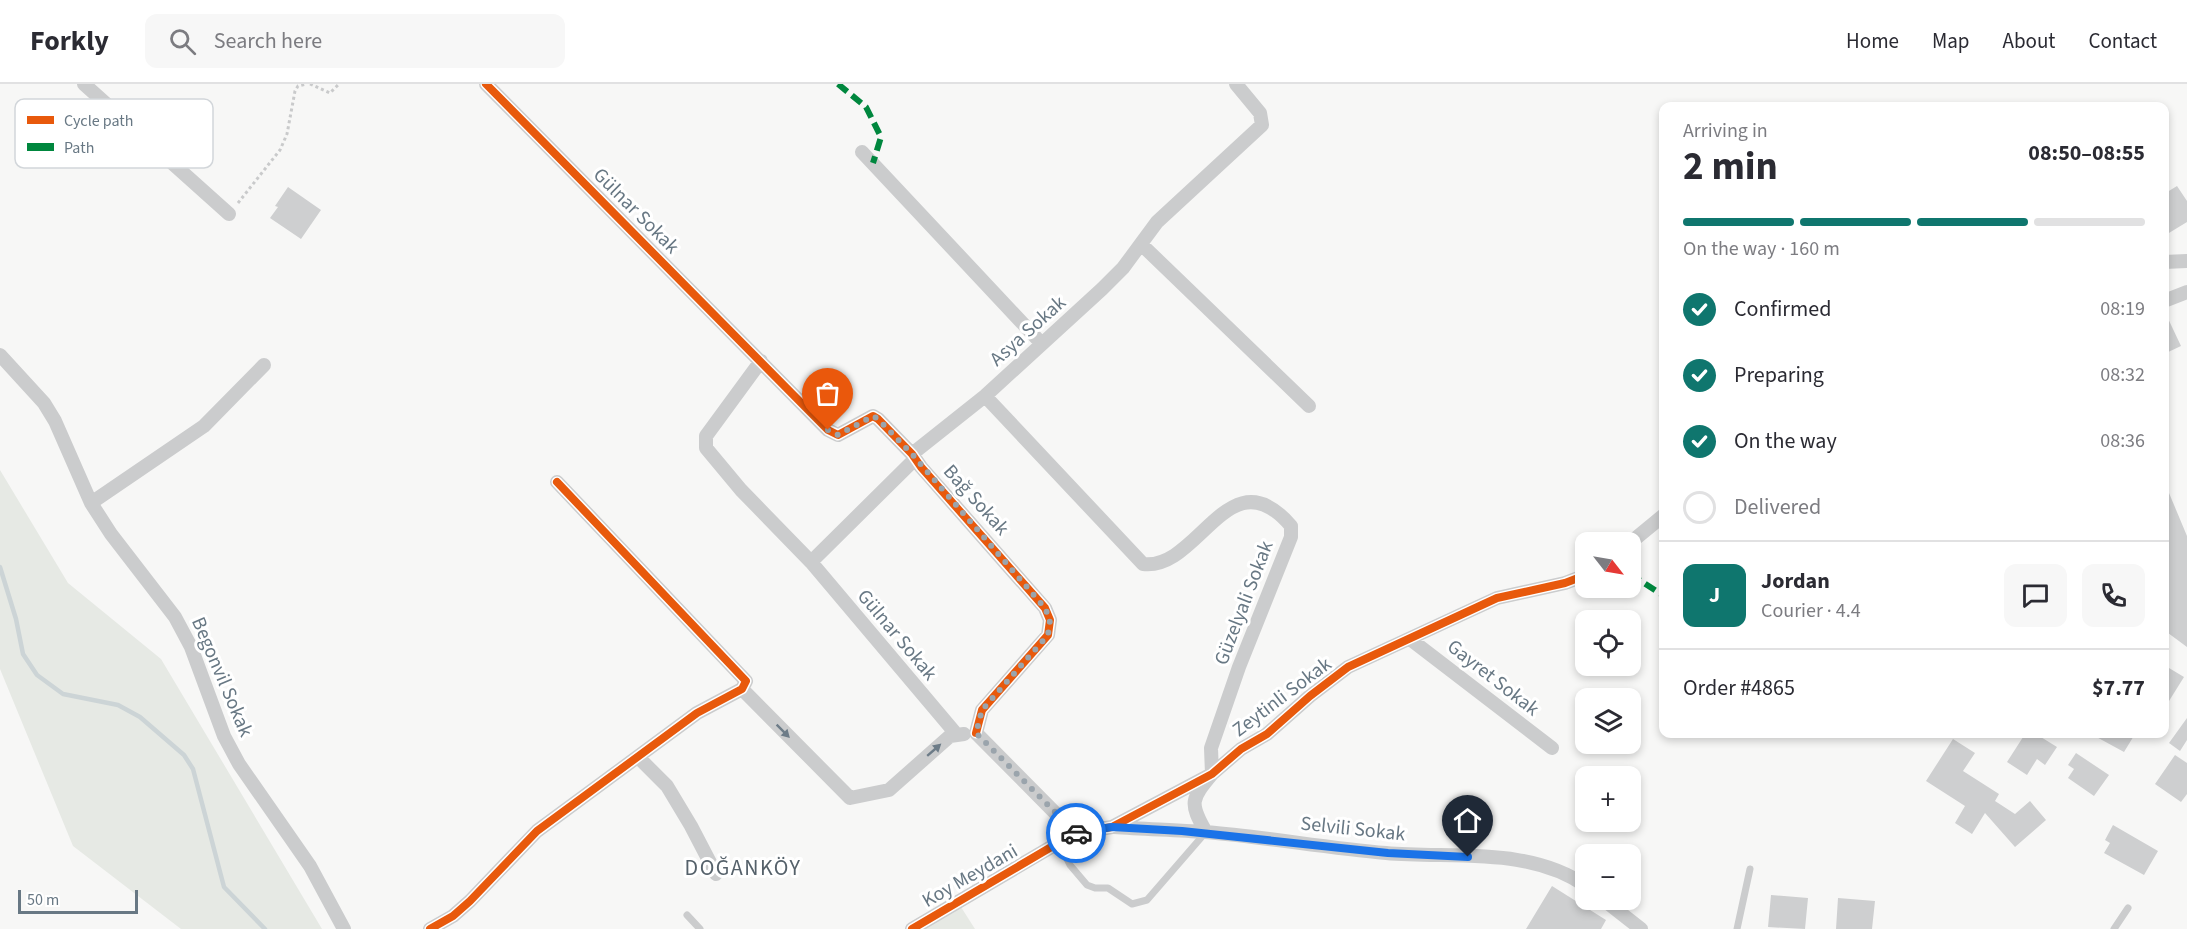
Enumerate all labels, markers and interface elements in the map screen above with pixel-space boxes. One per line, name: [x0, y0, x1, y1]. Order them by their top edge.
search box: [145, 14, 565, 68]
text: Forkly: [30, 21, 109, 61]
icon: search: [166, 25, 199, 58]
text: Search here: [214, 25, 322, 57]
text: Home: [1846, 26, 1899, 56]
text: Map: [1932, 26, 1970, 56]
text: About: [2003, 26, 2055, 56]
text: Contact: [2088, 26, 2157, 56]
legend: [15, 99, 213, 168]
text: Cycle path: [64, 110, 133, 132]
text: Arriving in: [1683, 117, 1768, 145]
text: Path: [64, 137, 94, 159]
text: 08:50–08:55: [2028, 137, 2145, 169]
text: 2 min: [1683, 139, 1778, 195]
street label: Gülnar Sokak: [587, 162, 685, 260]
text: On the way · 160 m: [1683, 235, 1840, 263]
street label: Asya Sokak: [984, 289, 1072, 373]
icon: check: [1683, 293, 1716, 326]
text: Confirmed: [1734, 293, 1831, 325]
text: 08:19: [2100, 295, 2145, 323]
icon: check: [1683, 359, 1716, 392]
text: Preparing: [1734, 359, 1824, 391]
text: 08:32: [2100, 361, 2145, 389]
pin: [802, 368, 853, 430]
icon: bag: [811, 377, 844, 410]
icon: check: [1683, 425, 1716, 458]
text: On the way: [1734, 425, 1837, 457]
text: 08:36: [2100, 427, 2145, 455]
street label: Bağ Sokak: [936, 458, 1016, 542]
text: Delivered: [1734, 491, 1821, 523]
north arrow: [1575, 532, 1641, 598]
map controls: [1575, 532, 1641, 910]
street label: Güzelyali Sokak: [1207, 537, 1281, 669]
button: chat: [2004, 564, 2067, 627]
button: phone: [2082, 564, 2145, 627]
text: Jordan: [1761, 565, 1830, 597]
text: J: [1709, 579, 1720, 611]
street label: Gülnar Sokak: [850, 583, 944, 687]
text: Courier · 4.4: [1761, 597, 1861, 625]
button: locate: [1575, 610, 1641, 676]
street label: Begonvil Sokak: [184, 613, 260, 741]
street label: Gayret Sokak: [1441, 633, 1545, 723]
street label: Zeytinli Sokak: [1227, 650, 1337, 744]
text: Order #4865: [1683, 672, 1795, 704]
text: $7.77: [2092, 672, 2145, 704]
button: layers: [1575, 688, 1641, 754]
one-way arrow: [776, 723, 790, 737]
one-way arrow: [927, 743, 942, 756]
button: +: [1575, 766, 1641, 832]
pin: [1442, 795, 1493, 857]
courier: [1046, 803, 1106, 863]
icon: home: [1451, 804, 1484, 837]
street label: Selvili Sokak: [1299, 810, 1407, 848]
icon: car: [1060, 817, 1093, 850]
street label: Koy Meydani: [917, 837, 1023, 915]
button: −: [1575, 844, 1641, 910]
district label: DOĞANKÖY: [685, 852, 801, 884]
scale bar: [18, 887, 138, 914]
text: 50 m: [27, 889, 59, 911]

